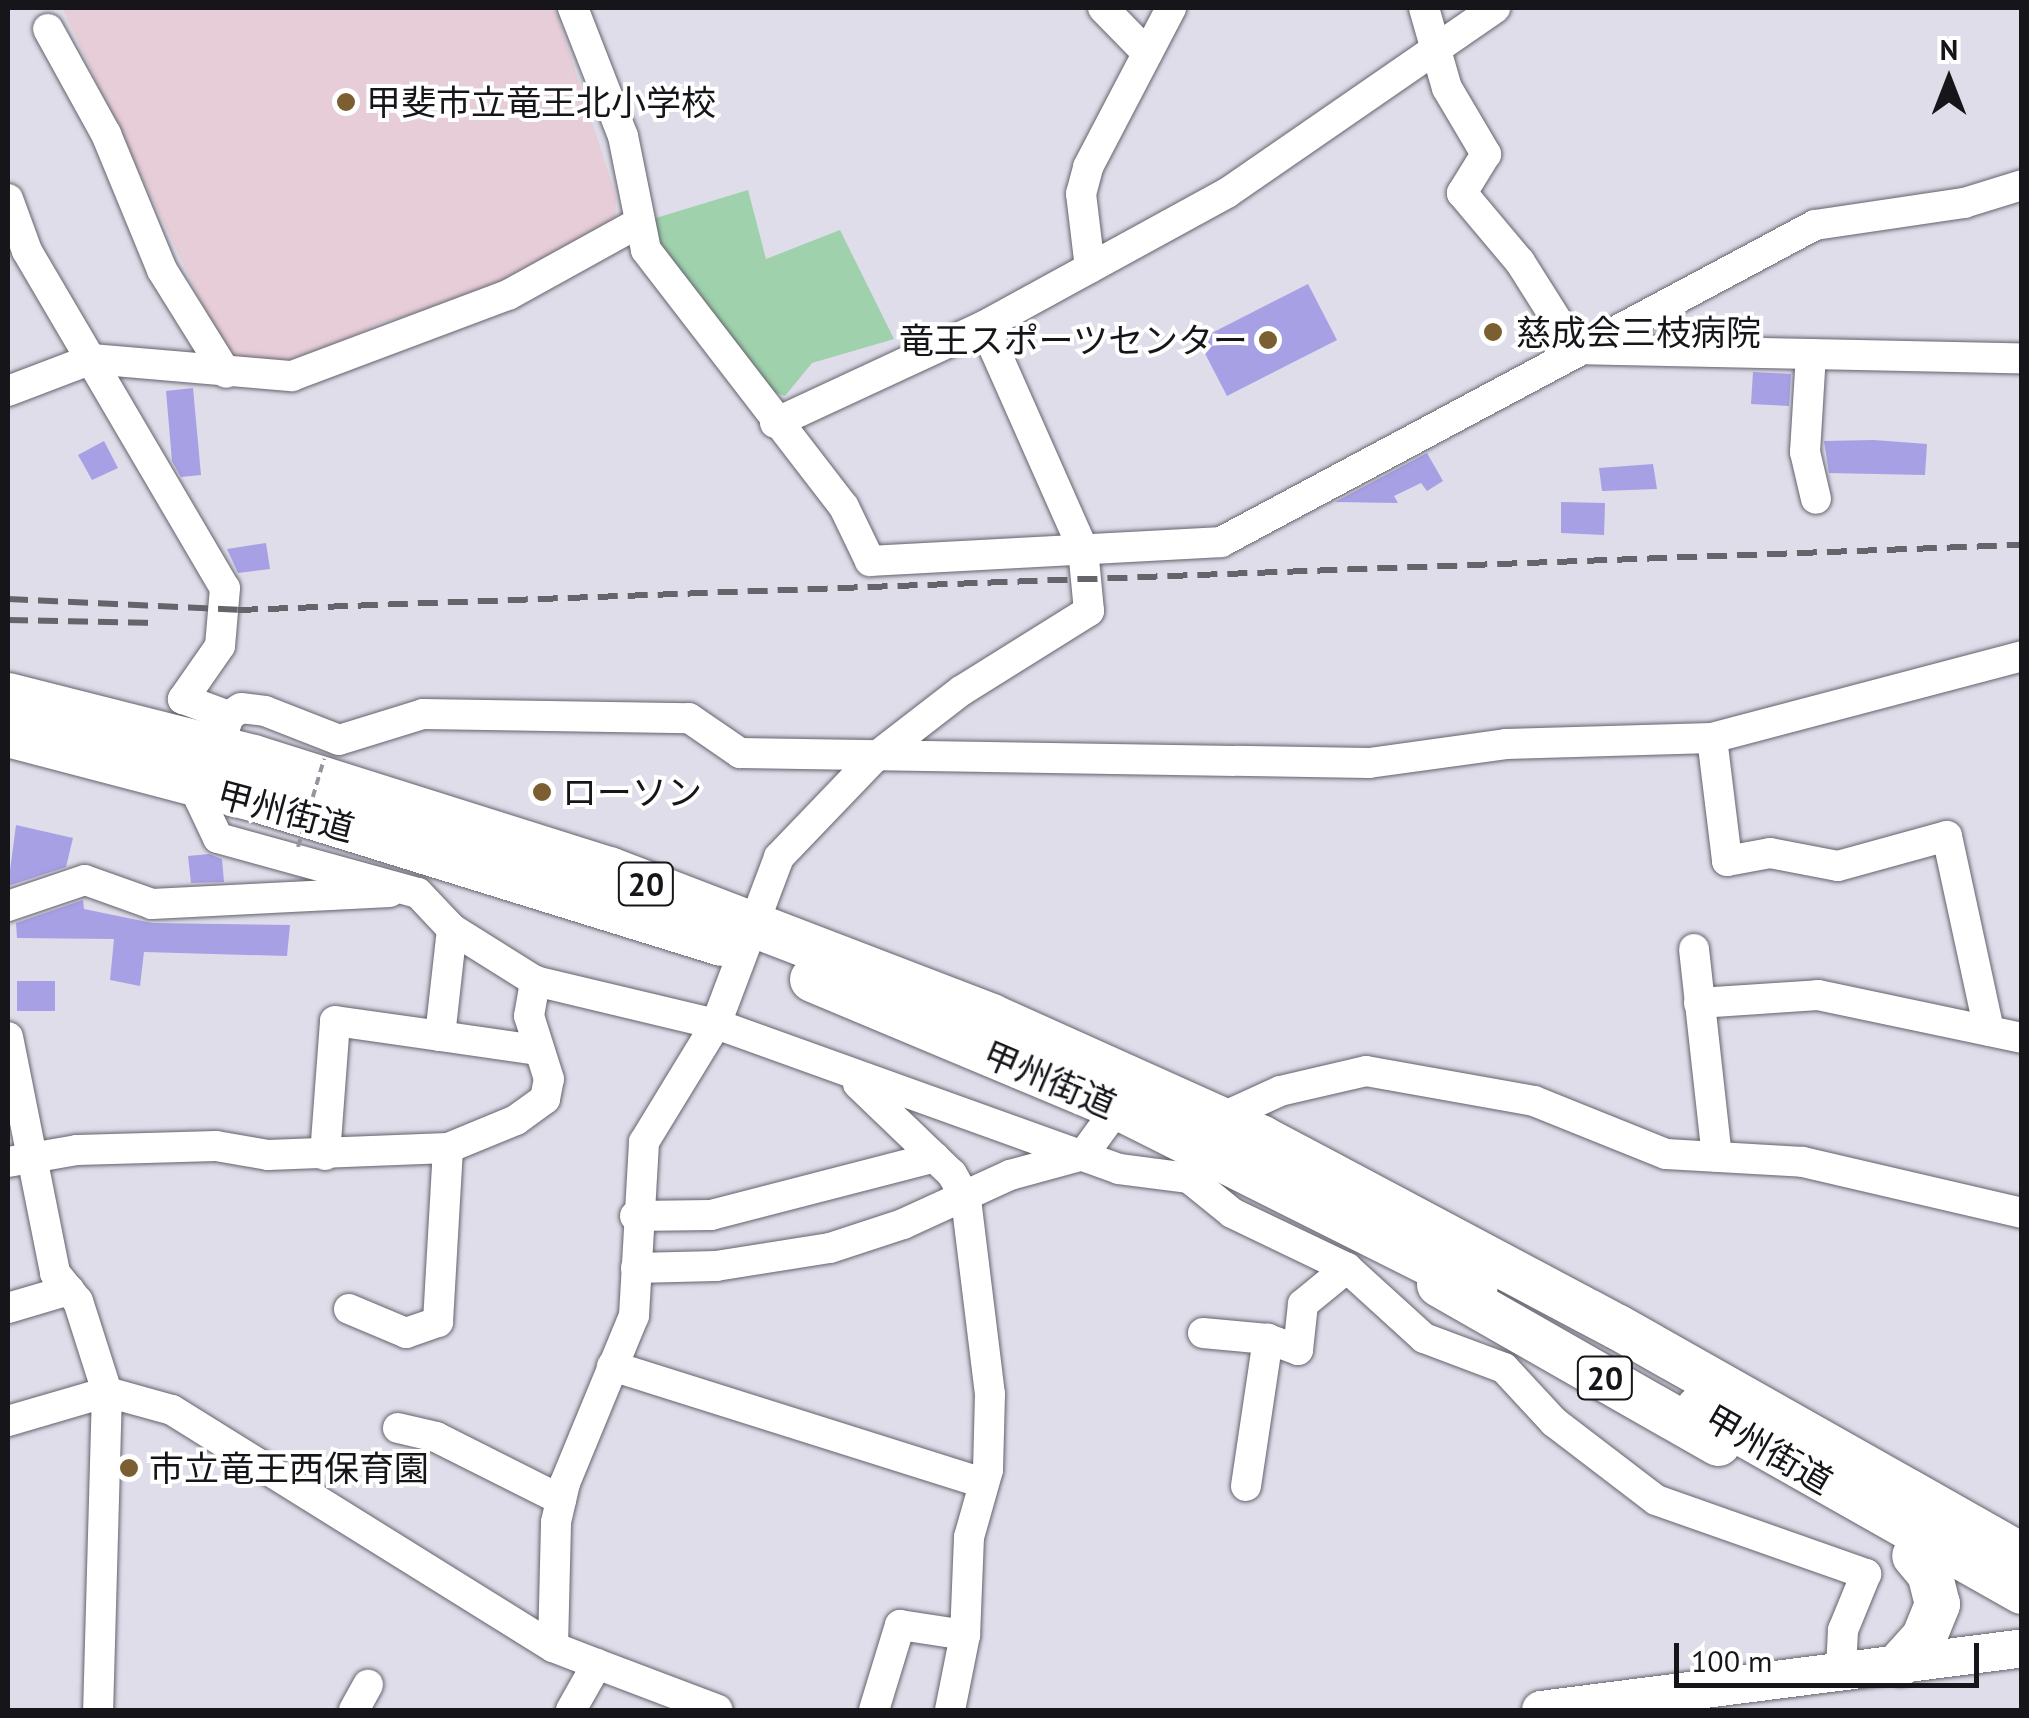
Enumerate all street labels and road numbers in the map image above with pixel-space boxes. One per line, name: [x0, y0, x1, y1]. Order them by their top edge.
street label: 甲州街道: [213, 773, 359, 849]
road number: 20: [616, 857, 676, 911]
street label: 甲州街道: [977, 1032, 1123, 1126]
road number: 20: [1575, 1351, 1635, 1405]
street label: 甲州街道: [1698, 1396, 1840, 1502]

